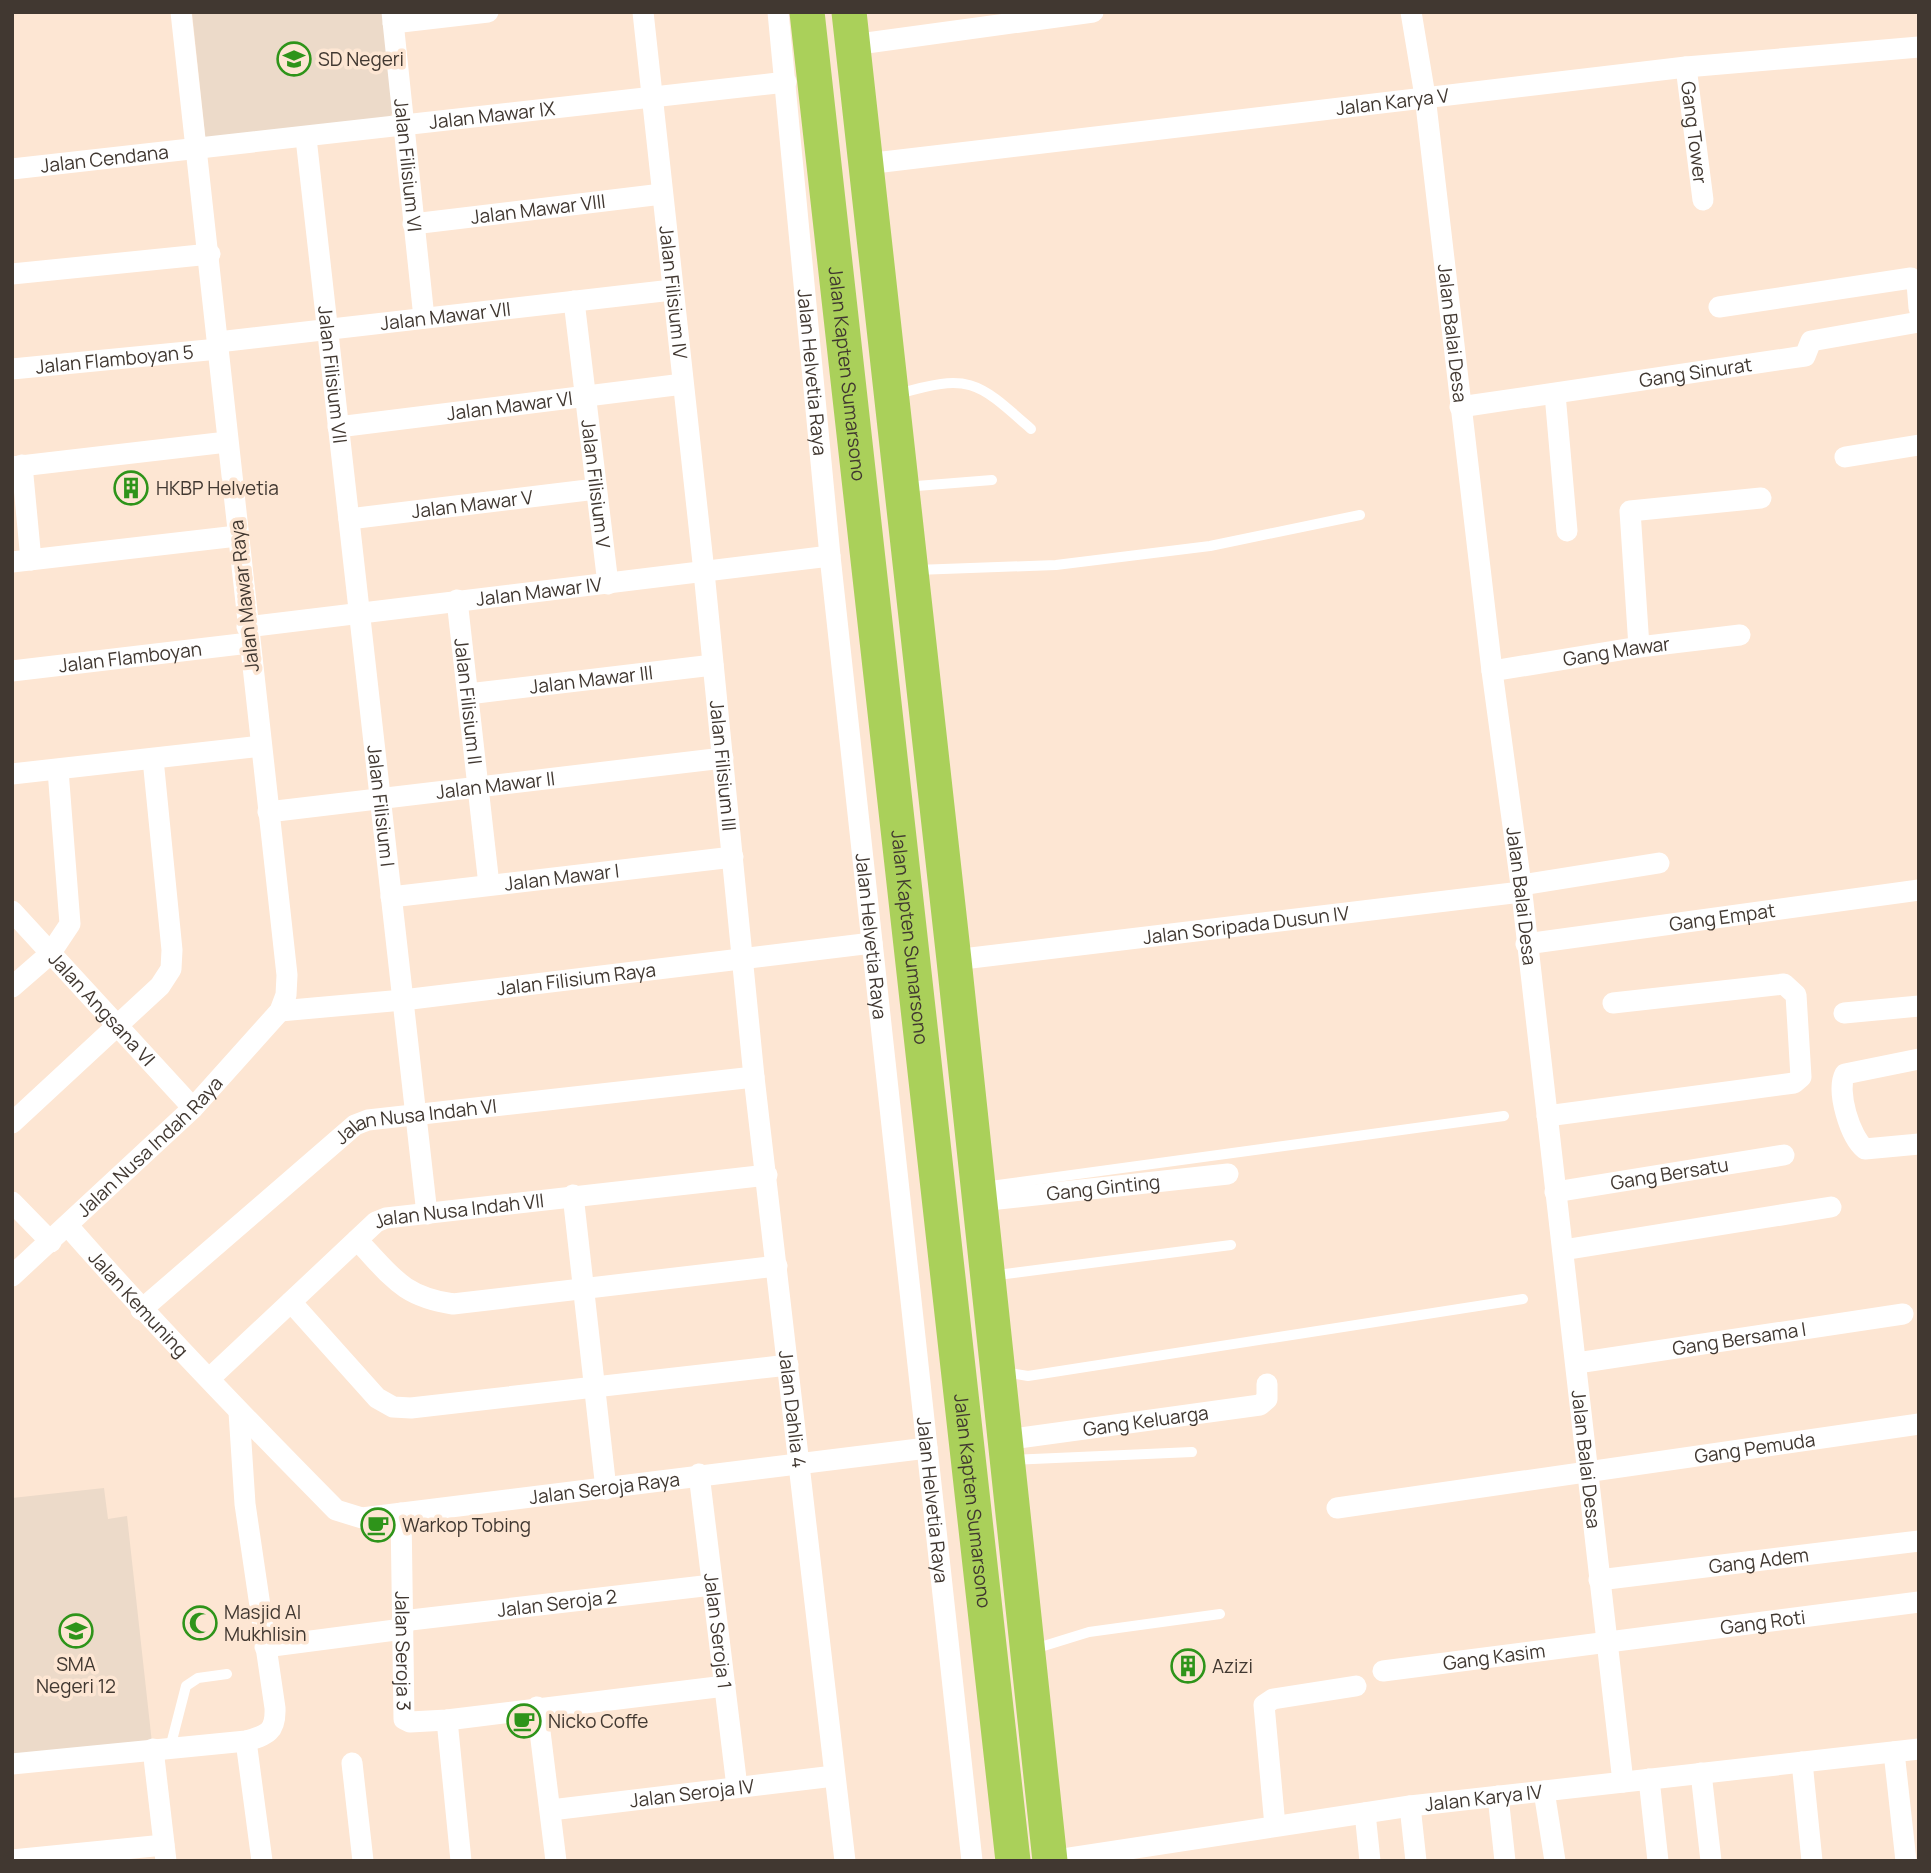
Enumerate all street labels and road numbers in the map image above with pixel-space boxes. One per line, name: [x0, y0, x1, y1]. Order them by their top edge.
street label: Gang Tower: [1675, 80, 1714, 185]
street label: Jalan Karya V: [1334, 82, 1451, 121]
street label: Jalan Mawar IX: [427, 95, 557, 135]
street label: Jalan Filisium VI: [388, 97, 428, 233]
street label: Jalan Cendana: [39, 138, 170, 179]
street label: Jalan Mawar VIII: [469, 188, 607, 230]
street label: Jalan Filisium IV: [653, 224, 694, 361]
street label: Jalan Balai Desa: [1432, 263, 1474, 404]
street label: Jalan Kapten Sumarsono: [822, 265, 872, 482]
street label: Jalan Helvetia Raya: [792, 288, 833, 457]
street label: Jalan Mawar VII: [379, 296, 512, 336]
street label: Jalan Filisium VII: [312, 304, 353, 445]
street label: Jalan Flamboyan 5: [34, 338, 195, 380]
street label: Gang Sinurat: [1637, 351, 1754, 393]
street label: Jalan Mawar VI: [445, 385, 574, 426]
street label: Jalan Filisium V: [575, 418, 617, 550]
street label: Jalan Mawar V: [410, 484, 535, 524]
street label: Jalan Mawar Raya: [223, 519, 265, 673]
street label: Jalan Mawar IV: [474, 571, 604, 612]
street label: Gang Mawar: [1561, 630, 1671, 672]
street label: Jalan Flamboyan: [57, 636, 203, 678]
street label: Jalan Filisium II: [448, 637, 488, 766]
street label: Jalan Mawar III: [528, 659, 654, 700]
street label: Jalan Filisium III: [704, 699, 743, 832]
street label: Jalan Filisium I: [361, 743, 401, 868]
street label: Jalan Mawar II: [434, 765, 556, 805]
street label: Jalan Balai Desa: [1500, 825, 1543, 967]
street label: Jalan Kapten Sumarsono: [885, 829, 935, 1046]
street label: Jalan Helvetia Raya: [849, 852, 893, 1021]
street label: Jalan Mawar I: [503, 857, 621, 897]
street label: Gang Empat: [1668, 897, 1777, 937]
street label: Jalan Soripada Dusun IV: [1141, 900, 1351, 950]
street label: Jalan Angsana VI: [43, 946, 161, 1072]
street label: Jalan Filisium Raya: [495, 956, 657, 1002]
street label: Jalan Nusa Indah Raya: [71, 1071, 228, 1223]
street label: Jalan Nusa Indah VI: [329, 1093, 498, 1150]
street label: Gang Bersatu: [1609, 1151, 1730, 1196]
street label: Gang Ginting: [1045, 1168, 1161, 1207]
street label: Jalan Nusa Indah VII: [370, 1187, 545, 1235]
street label: Jalan Kemuning: [83, 1245, 194, 1363]
street label: Gang Bersama I: [1670, 1316, 1808, 1362]
street label: Jalan Dahlia 4: [773, 1349, 812, 1469]
street label: Jalan Balai Desa: [1566, 1389, 1607, 1530]
street label: Jalan Kapten Sumarsono: [948, 1392, 998, 1609]
street label: Gang Keluarga: [1081, 1399, 1210, 1442]
street label: Jalan Helvetia Raya: [911, 1415, 955, 1584]
street label: Gang Pemuda: [1693, 1426, 1817, 1469]
street label: Jalan Seroja Raya: [528, 1466, 681, 1510]
street label: Gang Adem: [1707, 1542, 1810, 1580]
street label: Jalan Seroja 1: [698, 1571, 738, 1690]
street label: Jalan Seroja 2: [496, 1583, 618, 1623]
street label: Jalan Seroja 3: [389, 1591, 417, 1711]
street label: Gang Roti: [1719, 1604, 1807, 1640]
street label: Gang Kasim: [1441, 1637, 1547, 1676]
street label: Jalan Seroja IV: [628, 1773, 756, 1813]
street label: Jalan Karya IV: [1423, 1778, 1544, 1817]

